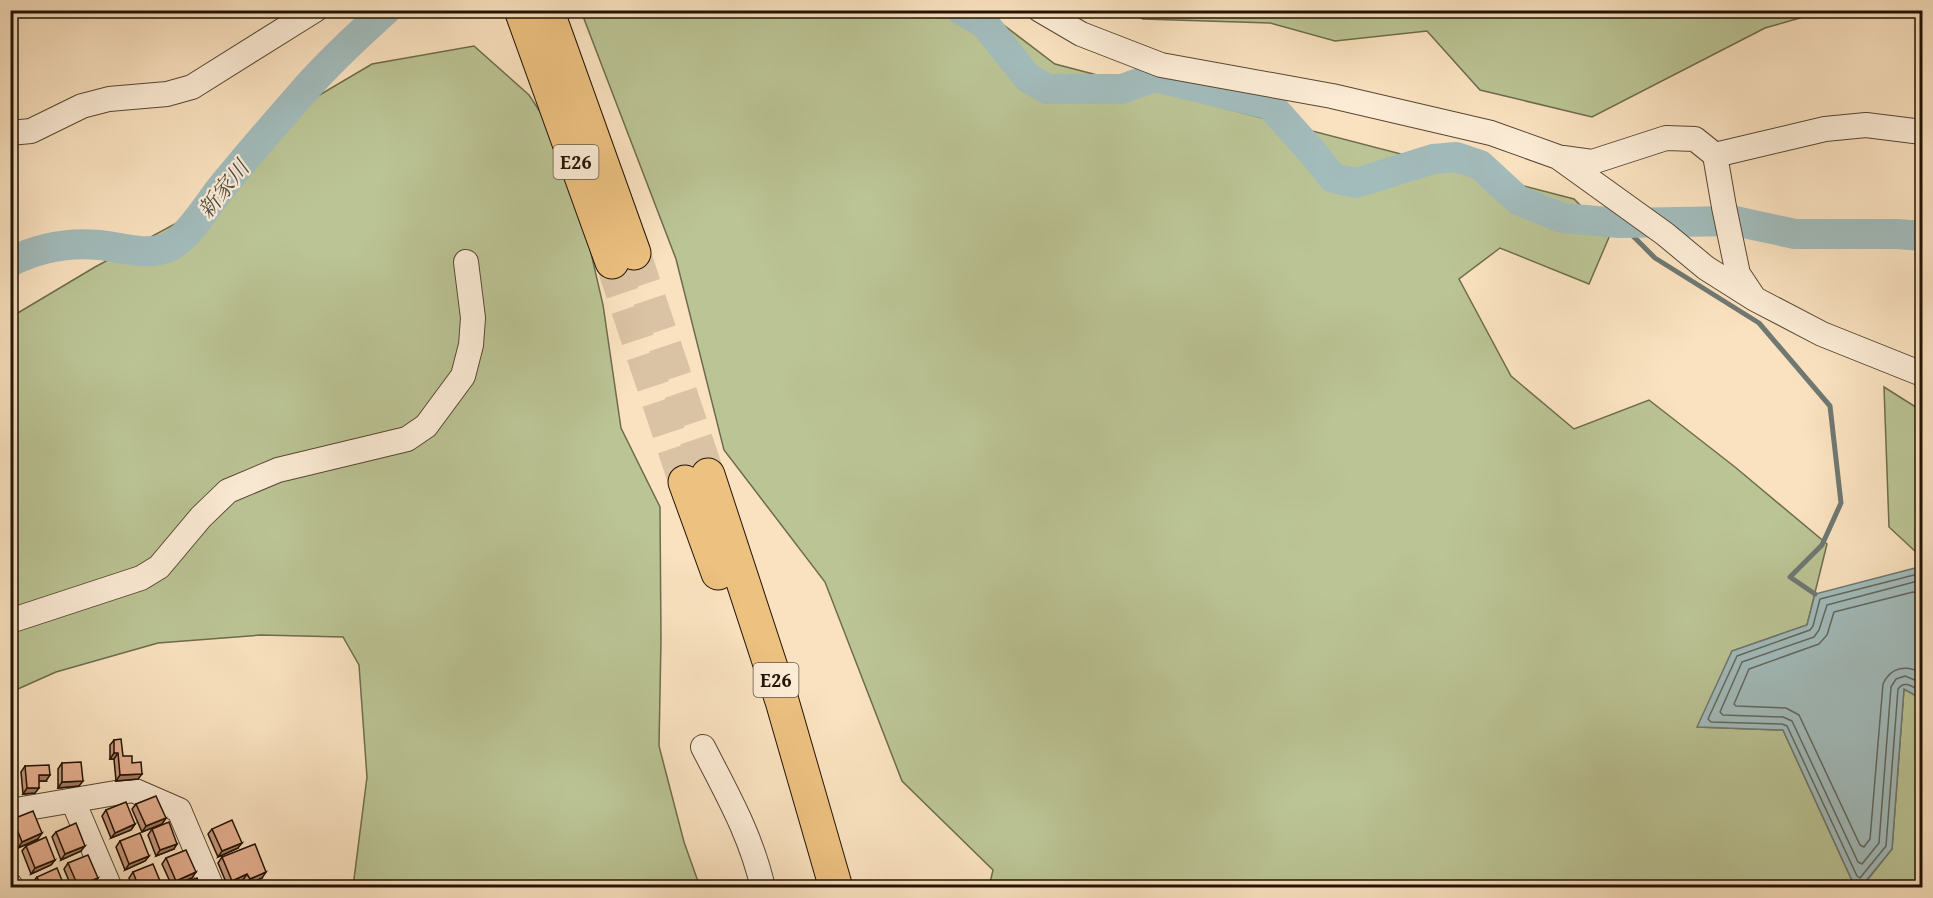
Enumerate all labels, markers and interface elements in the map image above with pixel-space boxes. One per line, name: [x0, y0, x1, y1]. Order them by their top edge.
road number: E26: [554, 145, 598, 179]
water label: 新家川: [190, 152, 257, 225]
road number: E26: [754, 663, 798, 697]

